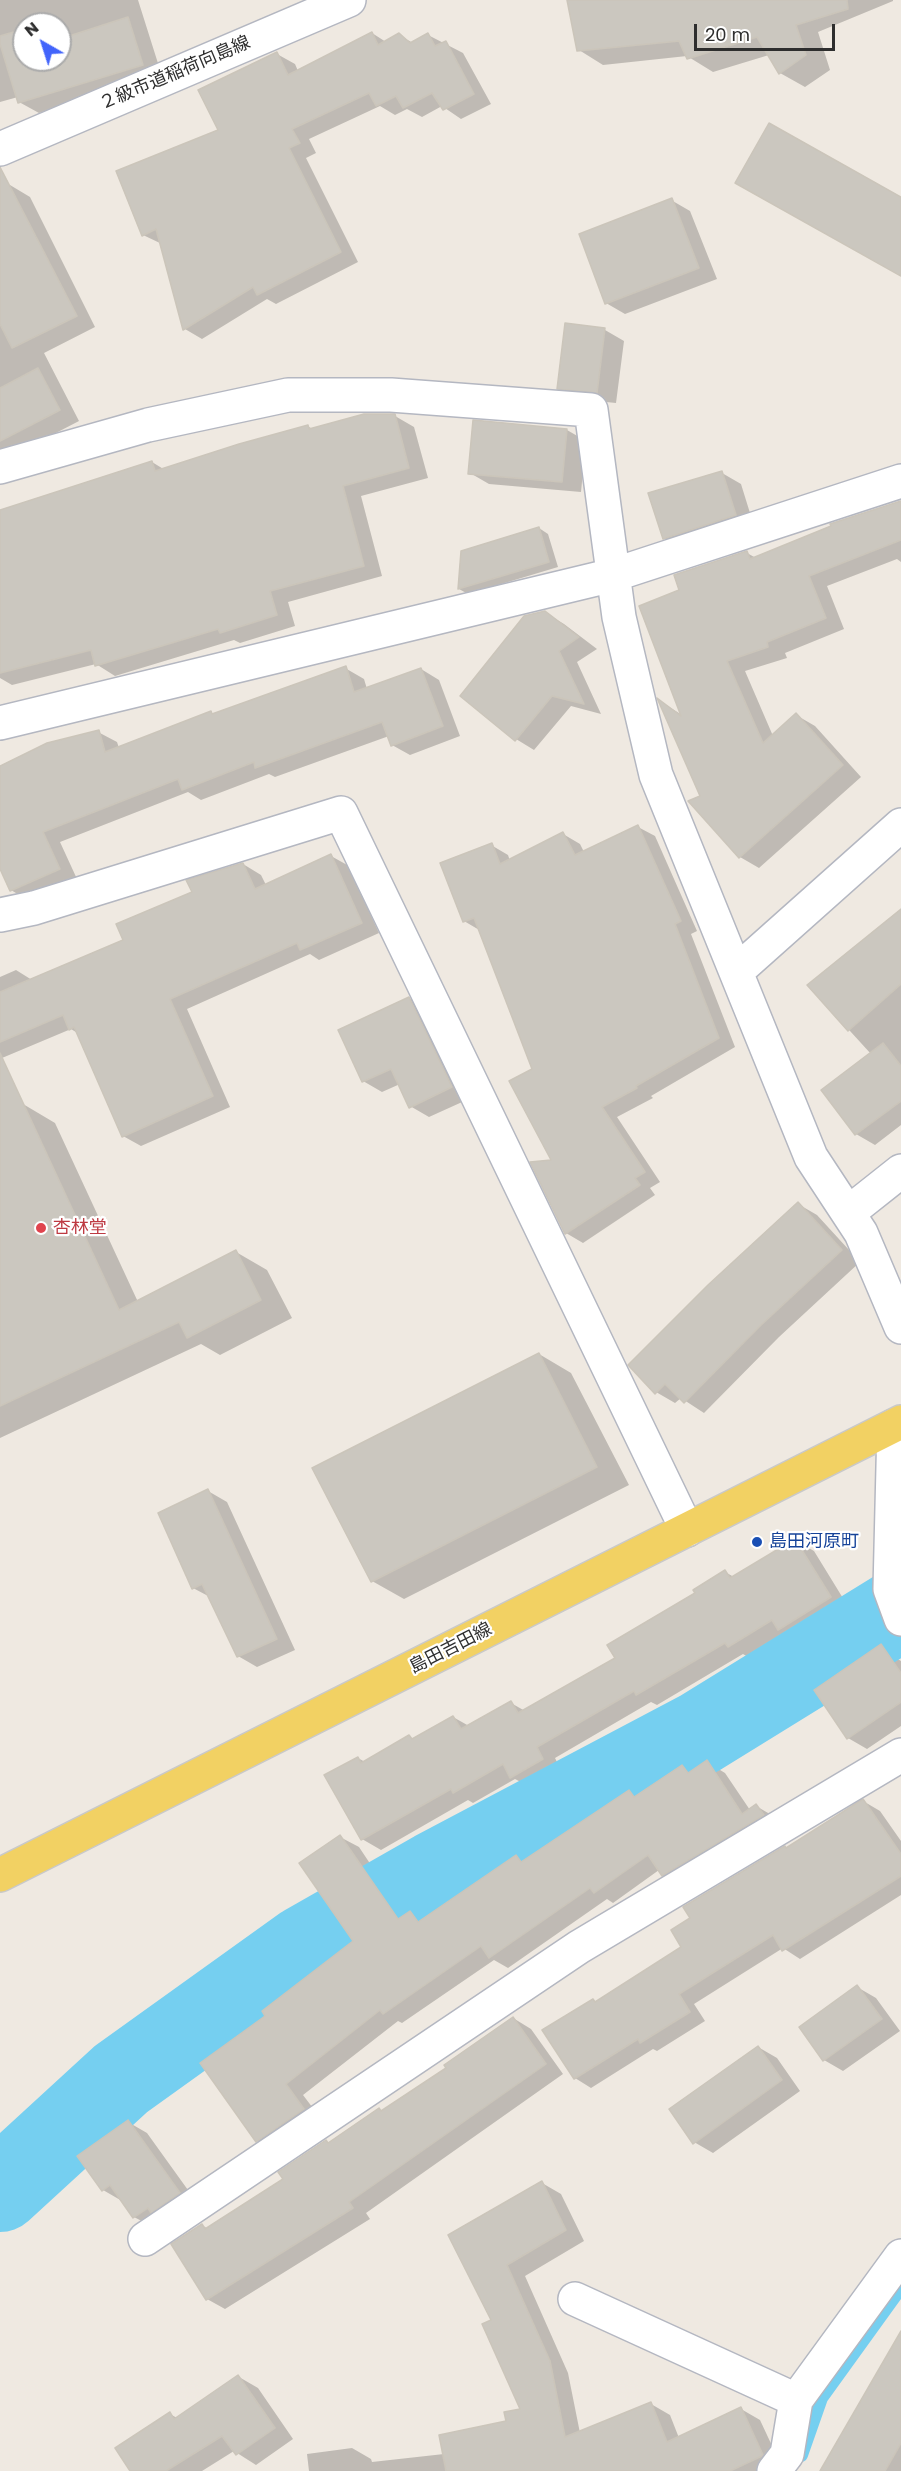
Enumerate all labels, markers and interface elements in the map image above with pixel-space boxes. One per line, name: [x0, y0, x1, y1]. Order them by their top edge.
north arrow: [12, 12, 72, 72]
scale bar: [697, 12, 838, 50]
text: N: [20, 16, 44, 42]
text: 20 m: [705, 22, 750, 47]
street label: ２級市道稲荷向島線: [96, 32, 254, 116]
place label: 杏林堂: [53, 1217, 107, 1239]
marker: 杏林堂: [34, 1221, 48, 1235]
place label: 島田河原町: [769, 1531, 859, 1553]
marker: 島田河原町: [750, 1535, 764, 1549]
street label: 島田吉田線: [406, 1619, 496, 1679]

